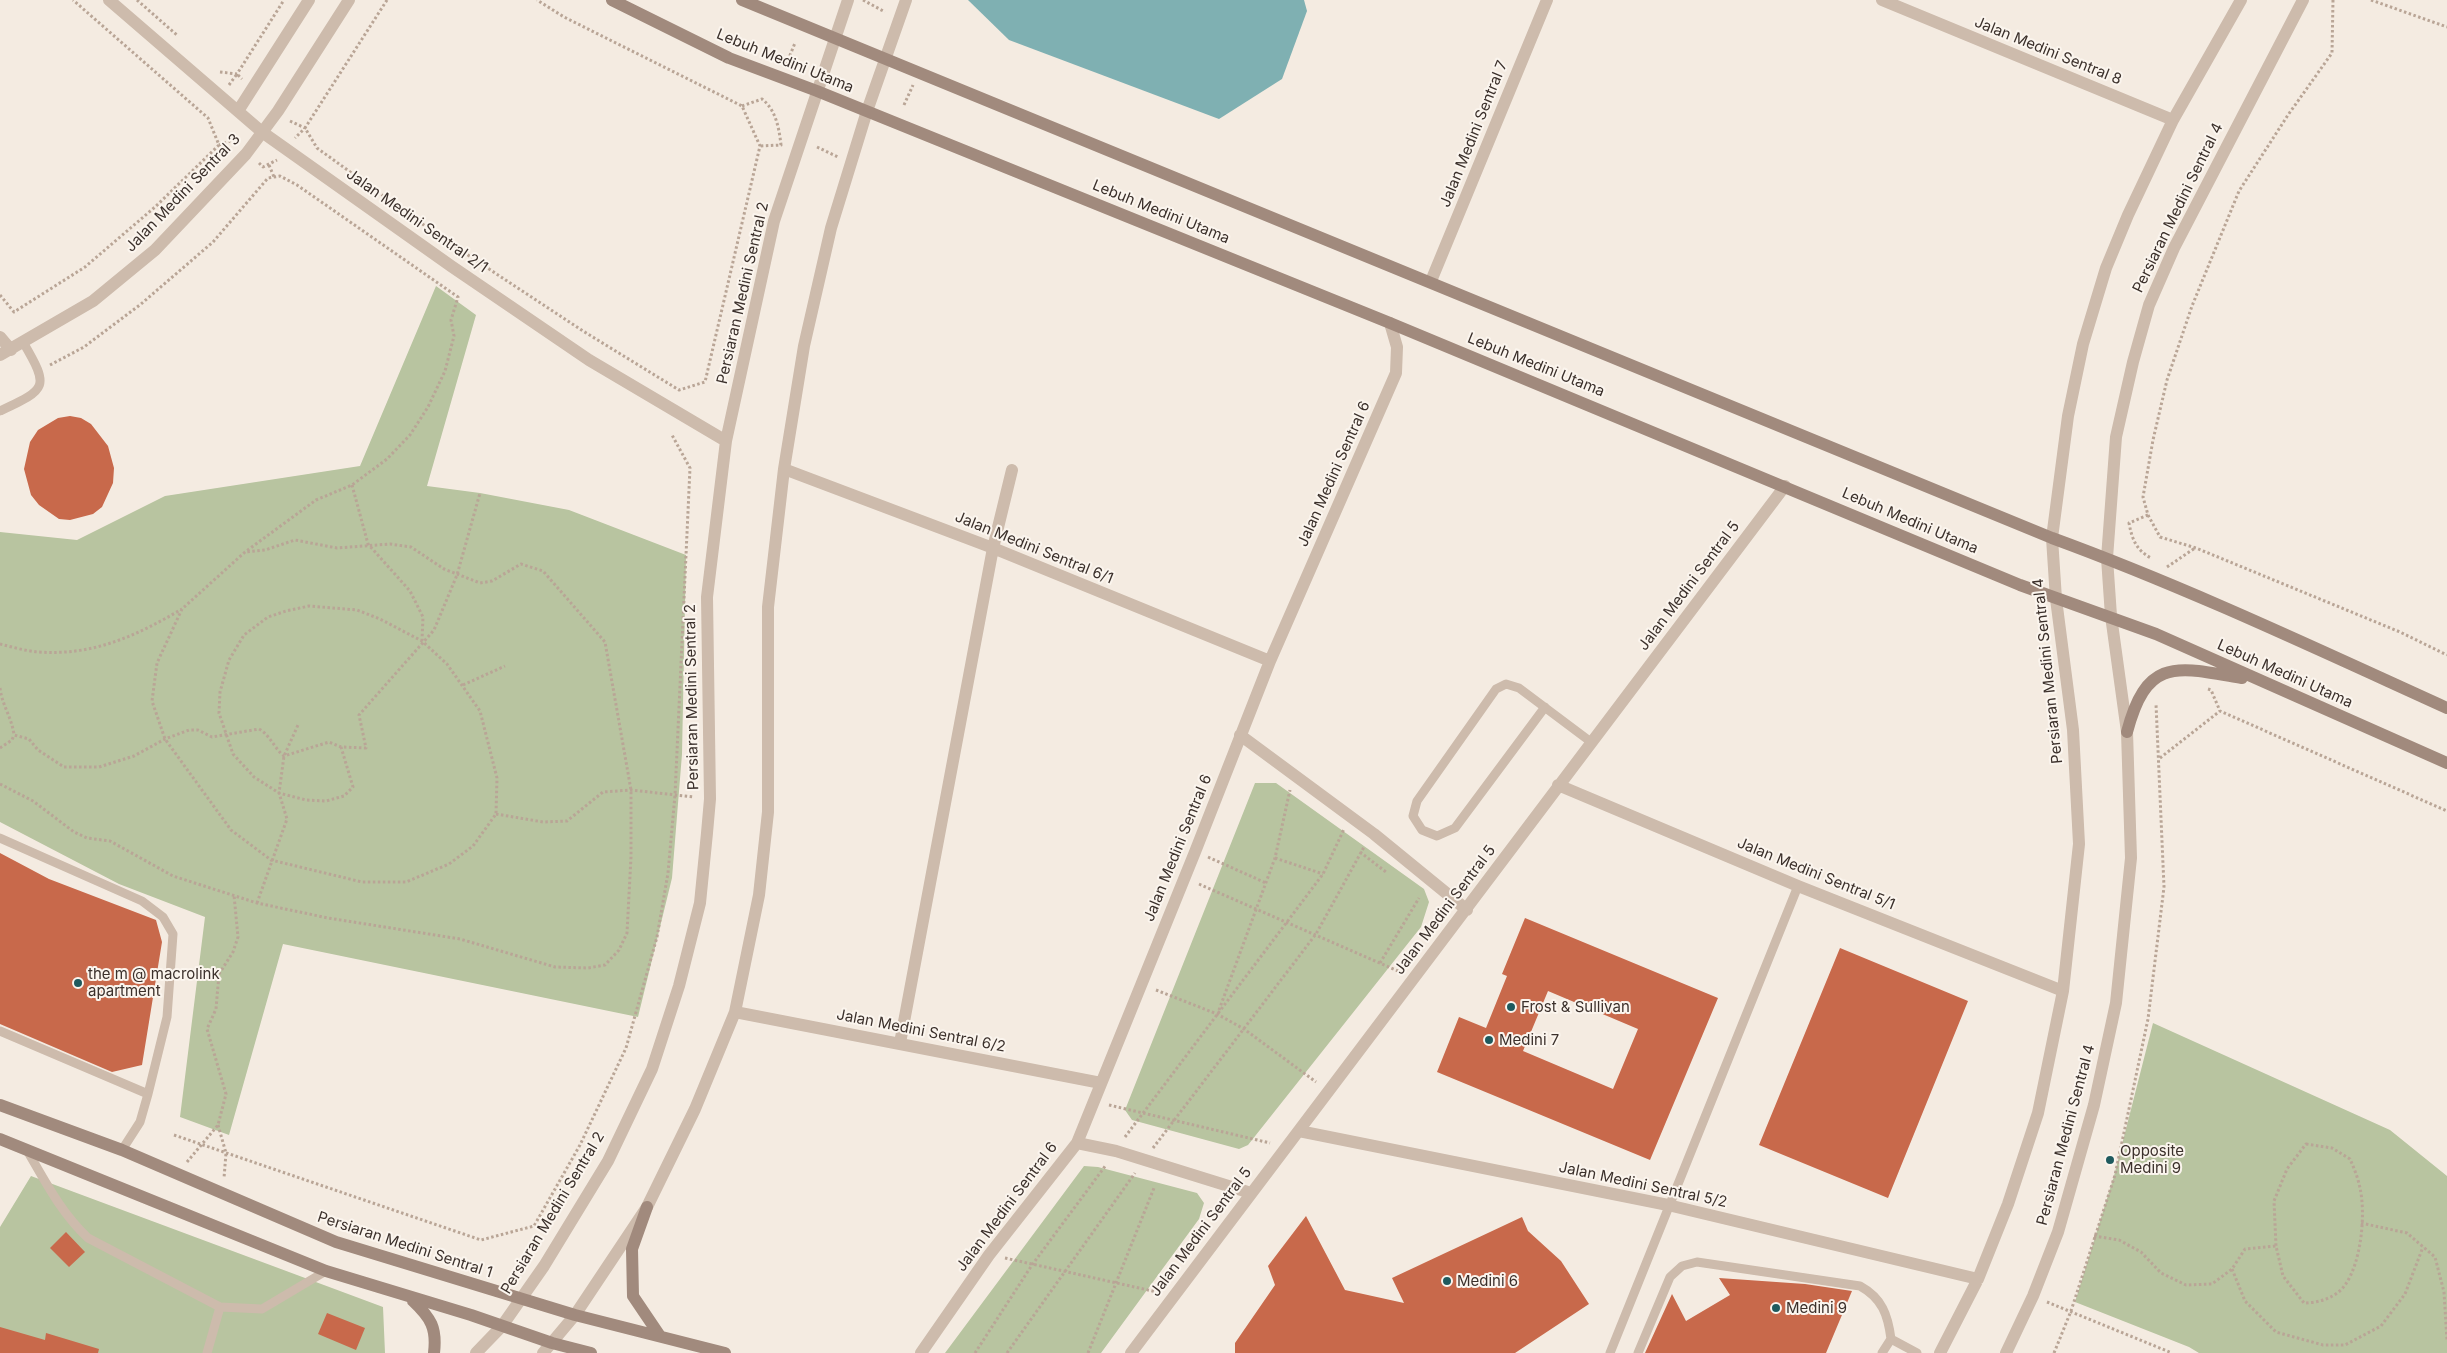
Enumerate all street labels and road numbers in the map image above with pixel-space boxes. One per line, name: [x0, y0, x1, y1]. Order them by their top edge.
street label: Jalan Medini Sentral 8: [1972, 13, 2124, 89]
street label: Lebuh Medini Utama: [714, 25, 856, 97]
street label: Jalan Medini Sentral 7: [1436, 58, 1512, 210]
street label: Persiaran Medini Sentral 4: [2129, 120, 2227, 296]
street label: Jalan Medini Sentral 3: [122, 130, 244, 256]
street label: Jalan Medini Sentral 2/1: [343, 165, 491, 277]
street label: Lebuh Medini Utama: [1090, 176, 1232, 248]
street label: Persiaran Medini Sentral 2: [713, 200, 773, 386]
street label: Lebuh Medini Utama: [1465, 329, 1607, 401]
street label: Jalan Medini Sentral 6: [1294, 398, 1374, 550]
street label: Lebuh Medini Utama: [1839, 484, 1981, 558]
street label: Jalan Medini Sentral 6/1: [952, 508, 1116, 588]
street label: Jalan Medini Sentral 5: [1635, 518, 1743, 654]
street label: Persiaran Medini Sentral 4: [2029, 577, 2067, 765]
street label: Persiaran Medini Sentral 2: [681, 604, 703, 790]
street label: Lebuh Medini Utama: [2215, 636, 2355, 712]
street label: Jalan Medini Sentral 6: [1140, 772, 1216, 924]
street label: Jalan Medini Sentral 5/1: [1734, 834, 1898, 914]
street label: Jalan Medini Sentral 5: [1391, 842, 1499, 978]
street label: Jalan Medini Sentral 6/2: [835, 1006, 1007, 1056]
street label: Persiaran Medini Sentral 4: [2033, 1043, 2099, 1227]
street label: Persiaran Medini Sentral 2: [497, 1129, 609, 1297]
street label: Jalan Medini Sentral 6: [952, 1139, 1062, 1275]
street label: Jalan Medini Sentral 5/2: [1557, 1158, 1729, 1212]
street label: Jalan Medini Sentral 5: [1147, 1164, 1255, 1300]
street label: Persiaran Medini Sentral 1: [315, 1208, 495, 1282]

